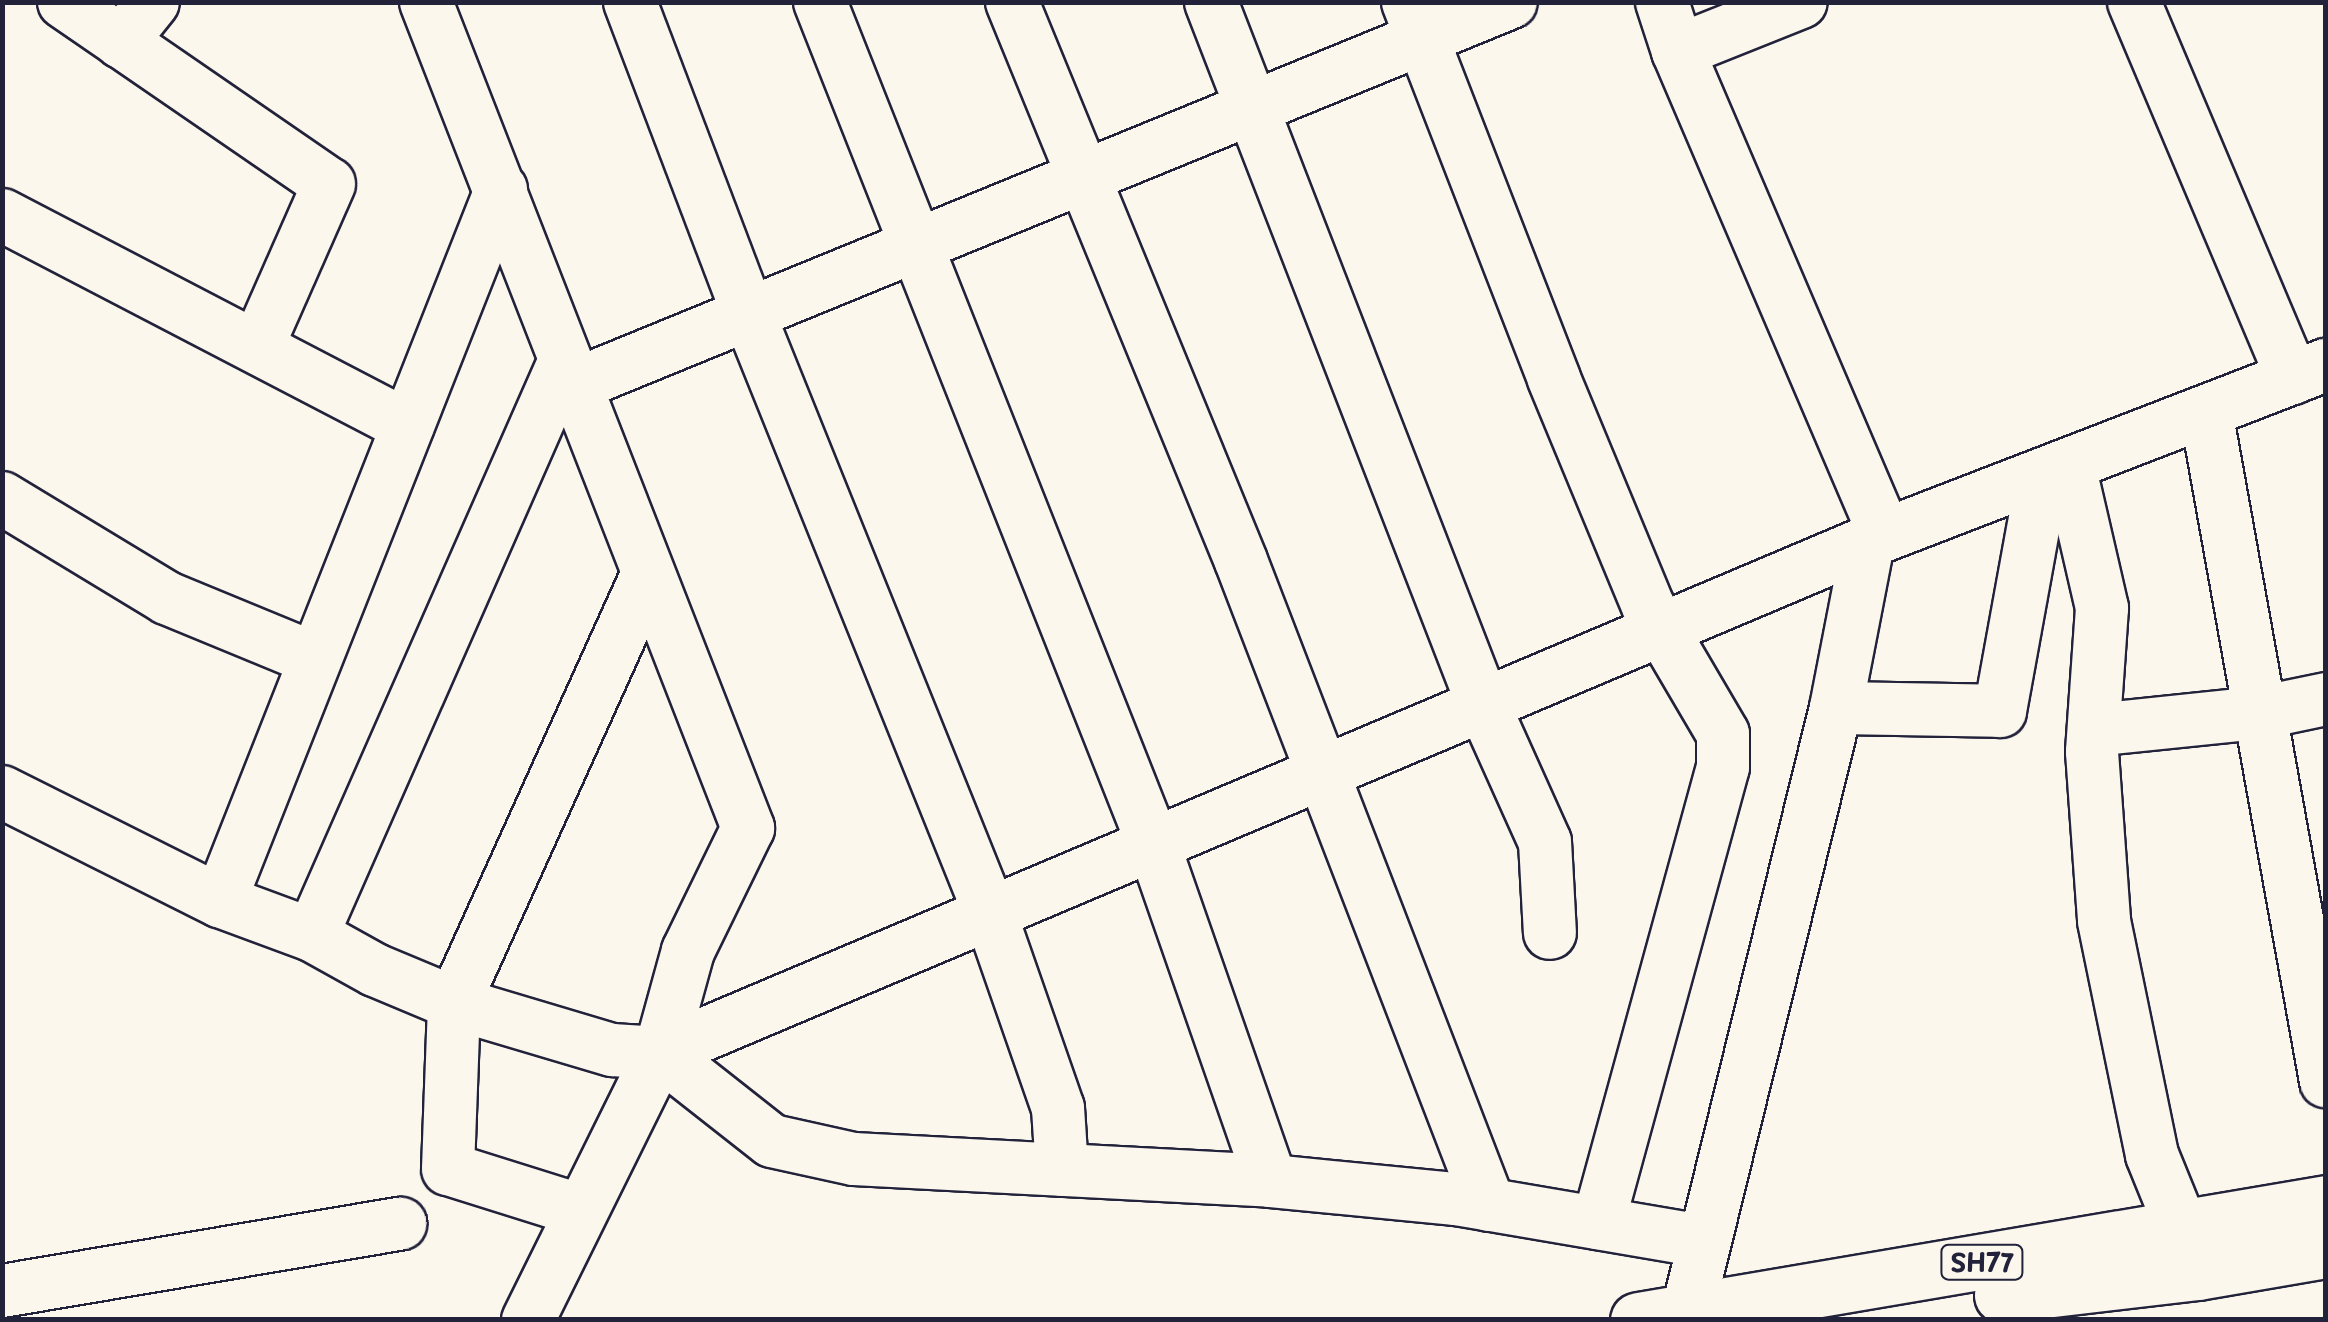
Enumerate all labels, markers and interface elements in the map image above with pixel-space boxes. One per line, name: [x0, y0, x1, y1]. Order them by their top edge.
road number: SH77: [1940, 1242, 2024, 1282]

